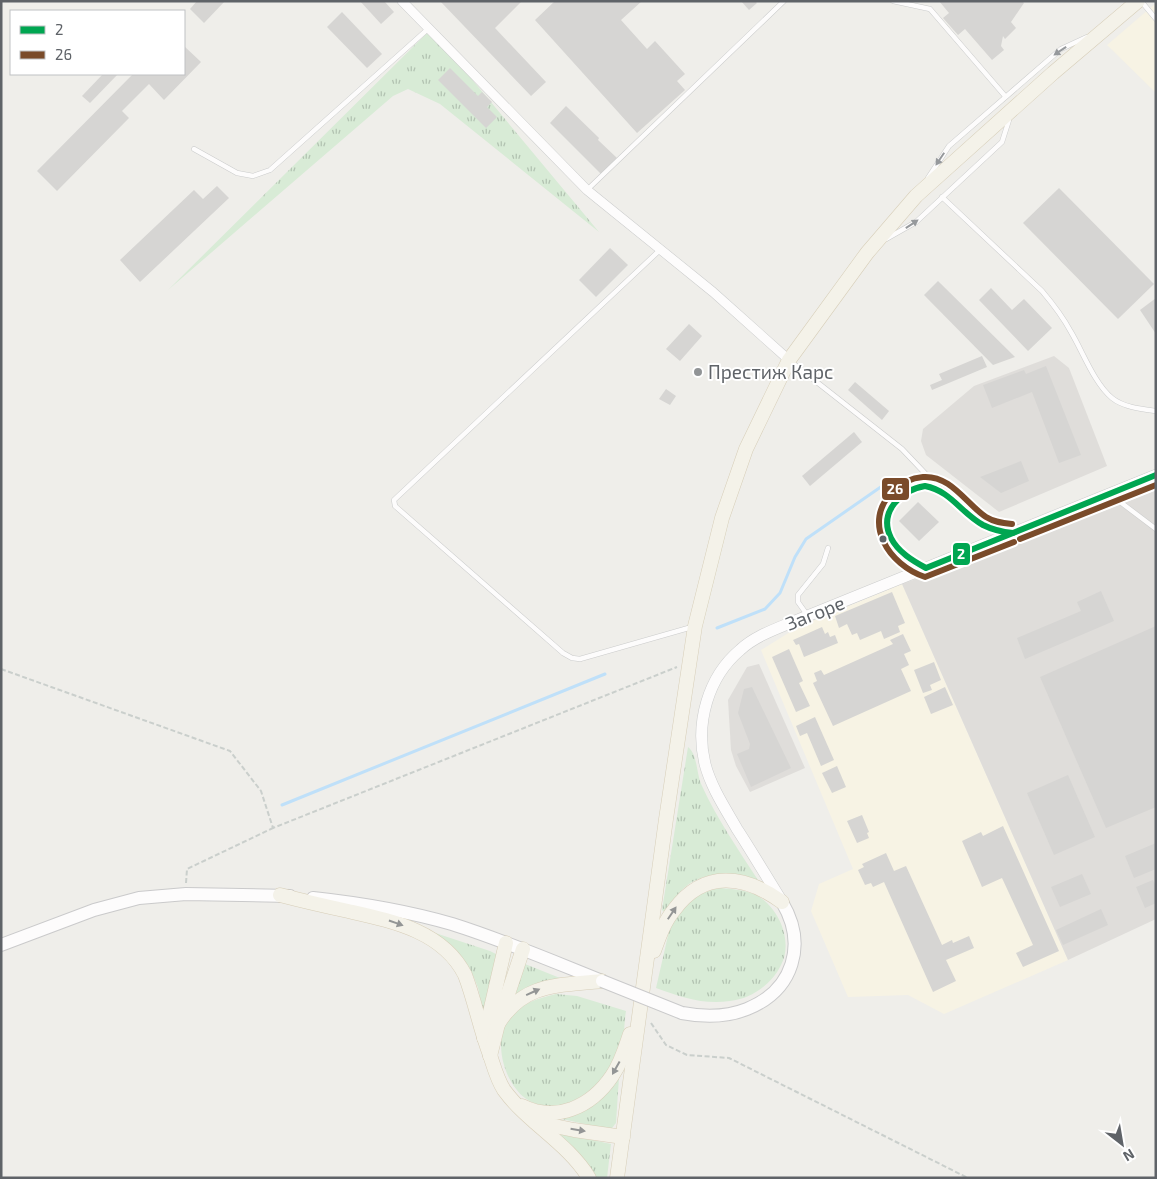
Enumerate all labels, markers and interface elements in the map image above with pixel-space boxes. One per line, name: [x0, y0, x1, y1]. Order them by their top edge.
legend: [10, 10, 185, 75]
text: 2: [55, 20, 63, 38]
text: 26: [55, 45, 72, 63]
one-way arrow: [1054, 46, 1067, 56]
one-way arrow: [936, 153, 945, 166]
one-way arrow: [905, 219, 919, 228]
place label: Престиж Карс: [708, 360, 833, 383]
marker: Престиж Карс: [692, 366, 704, 378]
line badge: 26: [881, 477, 910, 501]
text: 26: [887, 480, 903, 497]
unlabelled marker: [878, 534, 888, 544]
line badge: 2: [952, 542, 971, 566]
text: 2: [957, 545, 965, 562]
street label: Загоре: [782, 590, 848, 635]
one-way arrow: [667, 906, 677, 919]
one-way arrow: [389, 920, 404, 928]
one-way arrow: [526, 988, 540, 996]
one-way arrow: [612, 1061, 620, 1076]
north arrow: [1097, 1119, 1147, 1169]
one-way arrow: [571, 1127, 587, 1135]
text: N: [1120, 1146, 1138, 1165]

